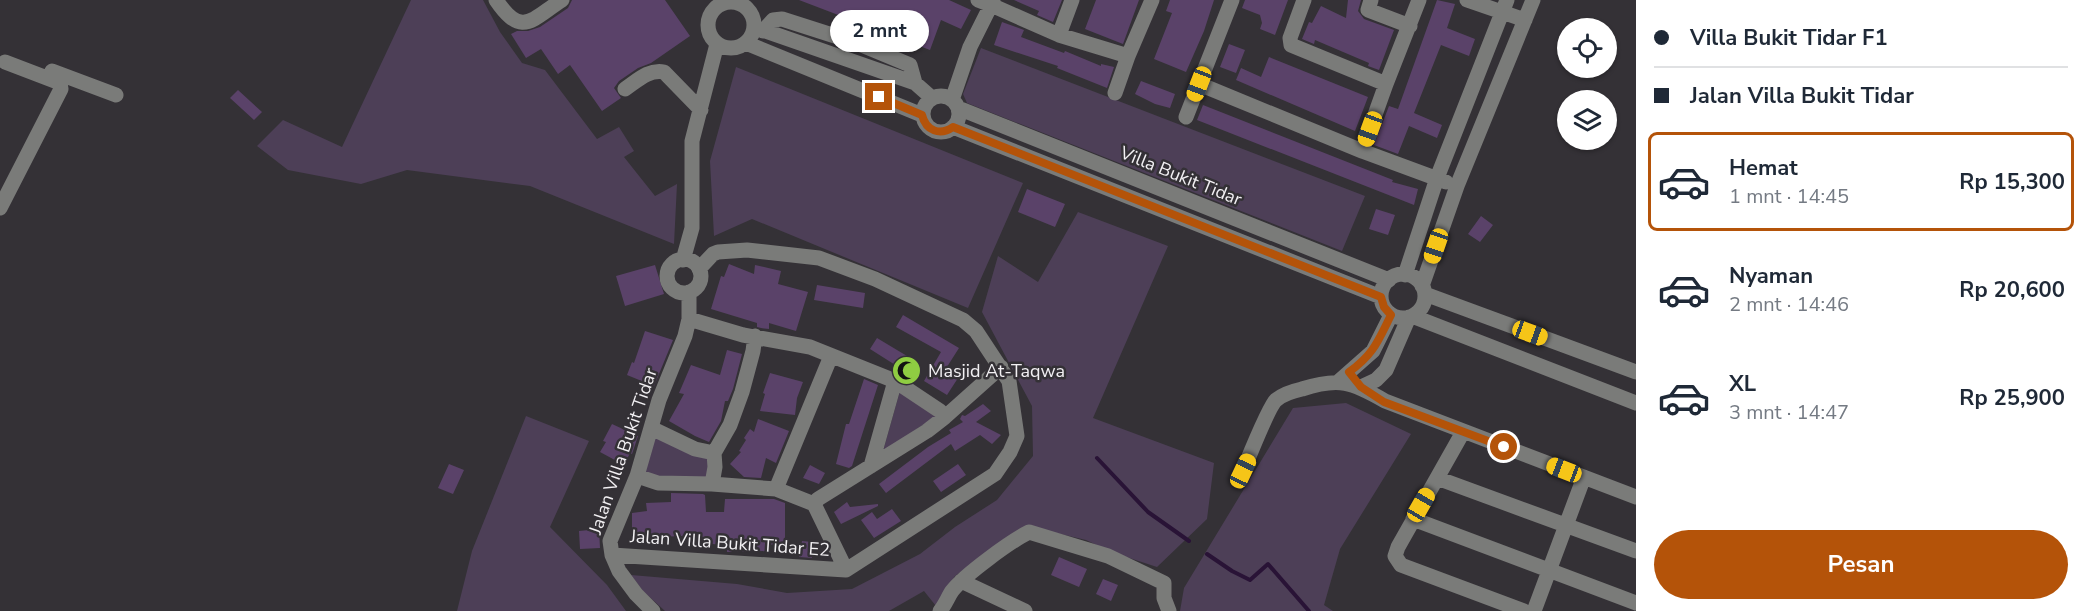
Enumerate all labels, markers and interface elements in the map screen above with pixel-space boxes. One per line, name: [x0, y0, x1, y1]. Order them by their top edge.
callout: 2 mnt: [830, 10, 928, 52]
text: 2 mnt: [852, 17, 907, 44]
map controls: [1557, 18, 1617, 150]
button: locate: [1557, 18, 1617, 78]
text: Villa Bukit Tidar F1: [1690, 23, 1888, 53]
car: [1184, 64, 1214, 104]
text: Jalan Villa Bukit Tidar: [1690, 81, 1914, 111]
route end: [865, 83, 892, 110]
button: layers: [1557, 90, 1617, 150]
car: [1355, 109, 1385, 149]
street label: Villa Bukit Tidar: [1116, 140, 1246, 212]
text: Hemat: [1729, 153, 1798, 183]
icon: car: [1657, 155, 1711, 209]
text: Rp 15,300: [1959, 167, 2065, 197]
text: 1 mnt · 14:45: [1729, 183, 1849, 210]
car: [1422, 226, 1450, 266]
text: Nyaman: [1729, 261, 1813, 291]
icon: car: [1657, 263, 1711, 317]
text: Rp 20,600: [1959, 275, 2065, 305]
text: 2 mnt · 14:46: [1729, 291, 1849, 318]
car: [1510, 318, 1550, 348]
mosque icon: Masjid At-Taqwa: [891, 355, 923, 387]
place label: Masjid At-Taqwa: [928, 359, 1065, 383]
street label: Jalan Villa Bukit Tidar: [583, 364, 663, 538]
text: XL: [1729, 369, 1756, 399]
icon: car: [1657, 371, 1711, 425]
text: Rp 25,900: [1959, 383, 2065, 413]
text: 3 mnt · 14:47: [1729, 399, 1849, 426]
route start: [1490, 433, 1517, 460]
car: [1227, 451, 1259, 491]
car: [1544, 455, 1584, 485]
car: [1404, 485, 1438, 525]
street label: Jalan Villa Bukit Tidar E2: [628, 524, 831, 562]
button: Pesan: [1654, 530, 2068, 599]

